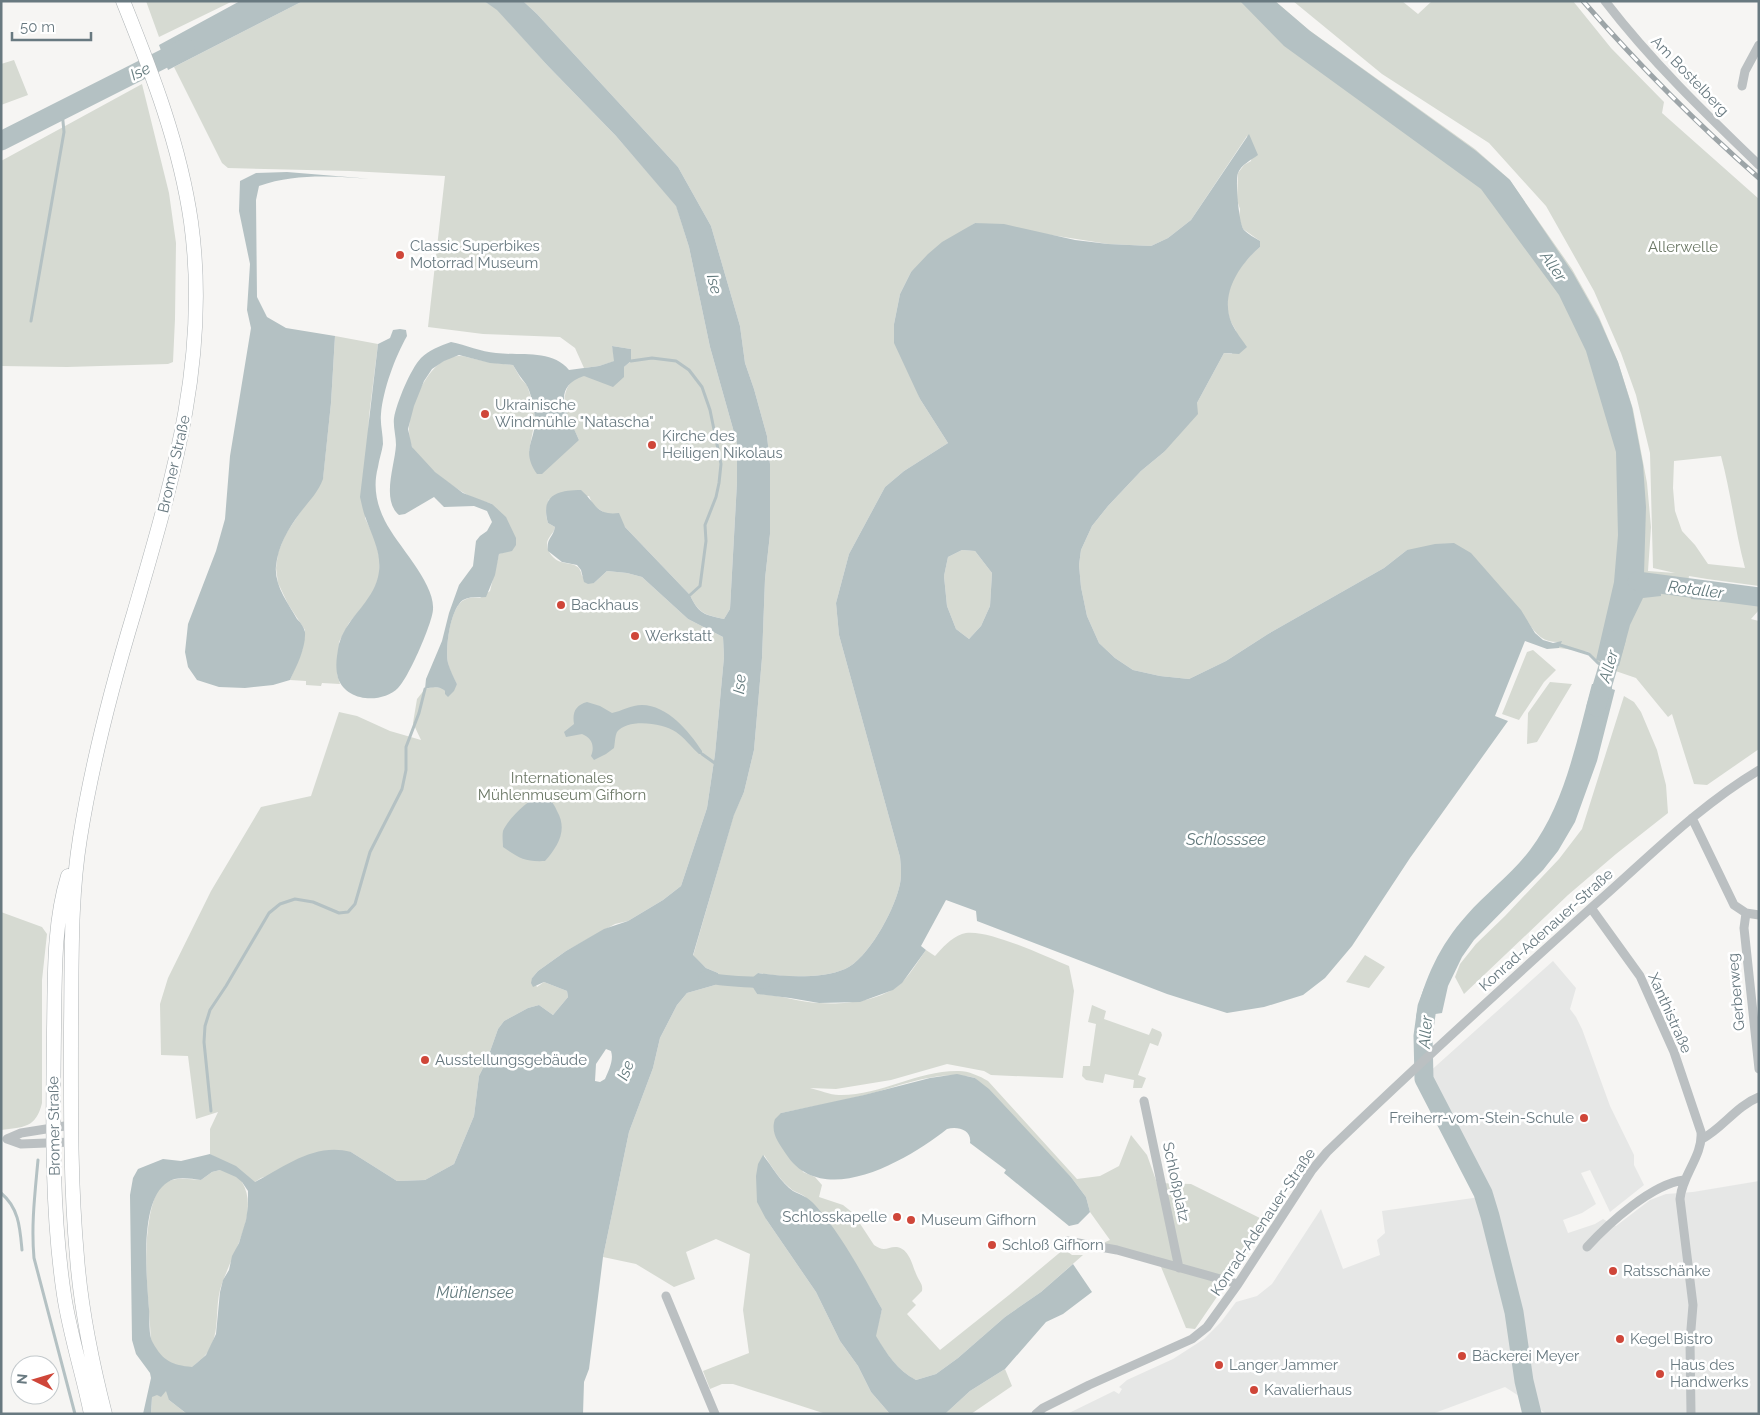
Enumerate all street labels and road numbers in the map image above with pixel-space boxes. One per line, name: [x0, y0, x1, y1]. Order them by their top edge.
street label: Am Bostelberg: [1647, 32, 1733, 120]
street label: Bromer Straße: [154, 413, 194, 515]
street label: Konrad-Adenauer-Straße: [1475, 865, 1617, 995]
street label: Gerberweg: [1724, 952, 1748, 1032]
street label: Xanthistraße: [1644, 970, 1696, 1056]
street label: Bromer Straße: [44, 1076, 64, 1176]
street label: Schloßplatz: [1159, 1140, 1193, 1224]
street label: Konrad-Adenauer-Straße: [1207, 1145, 1319, 1299]

